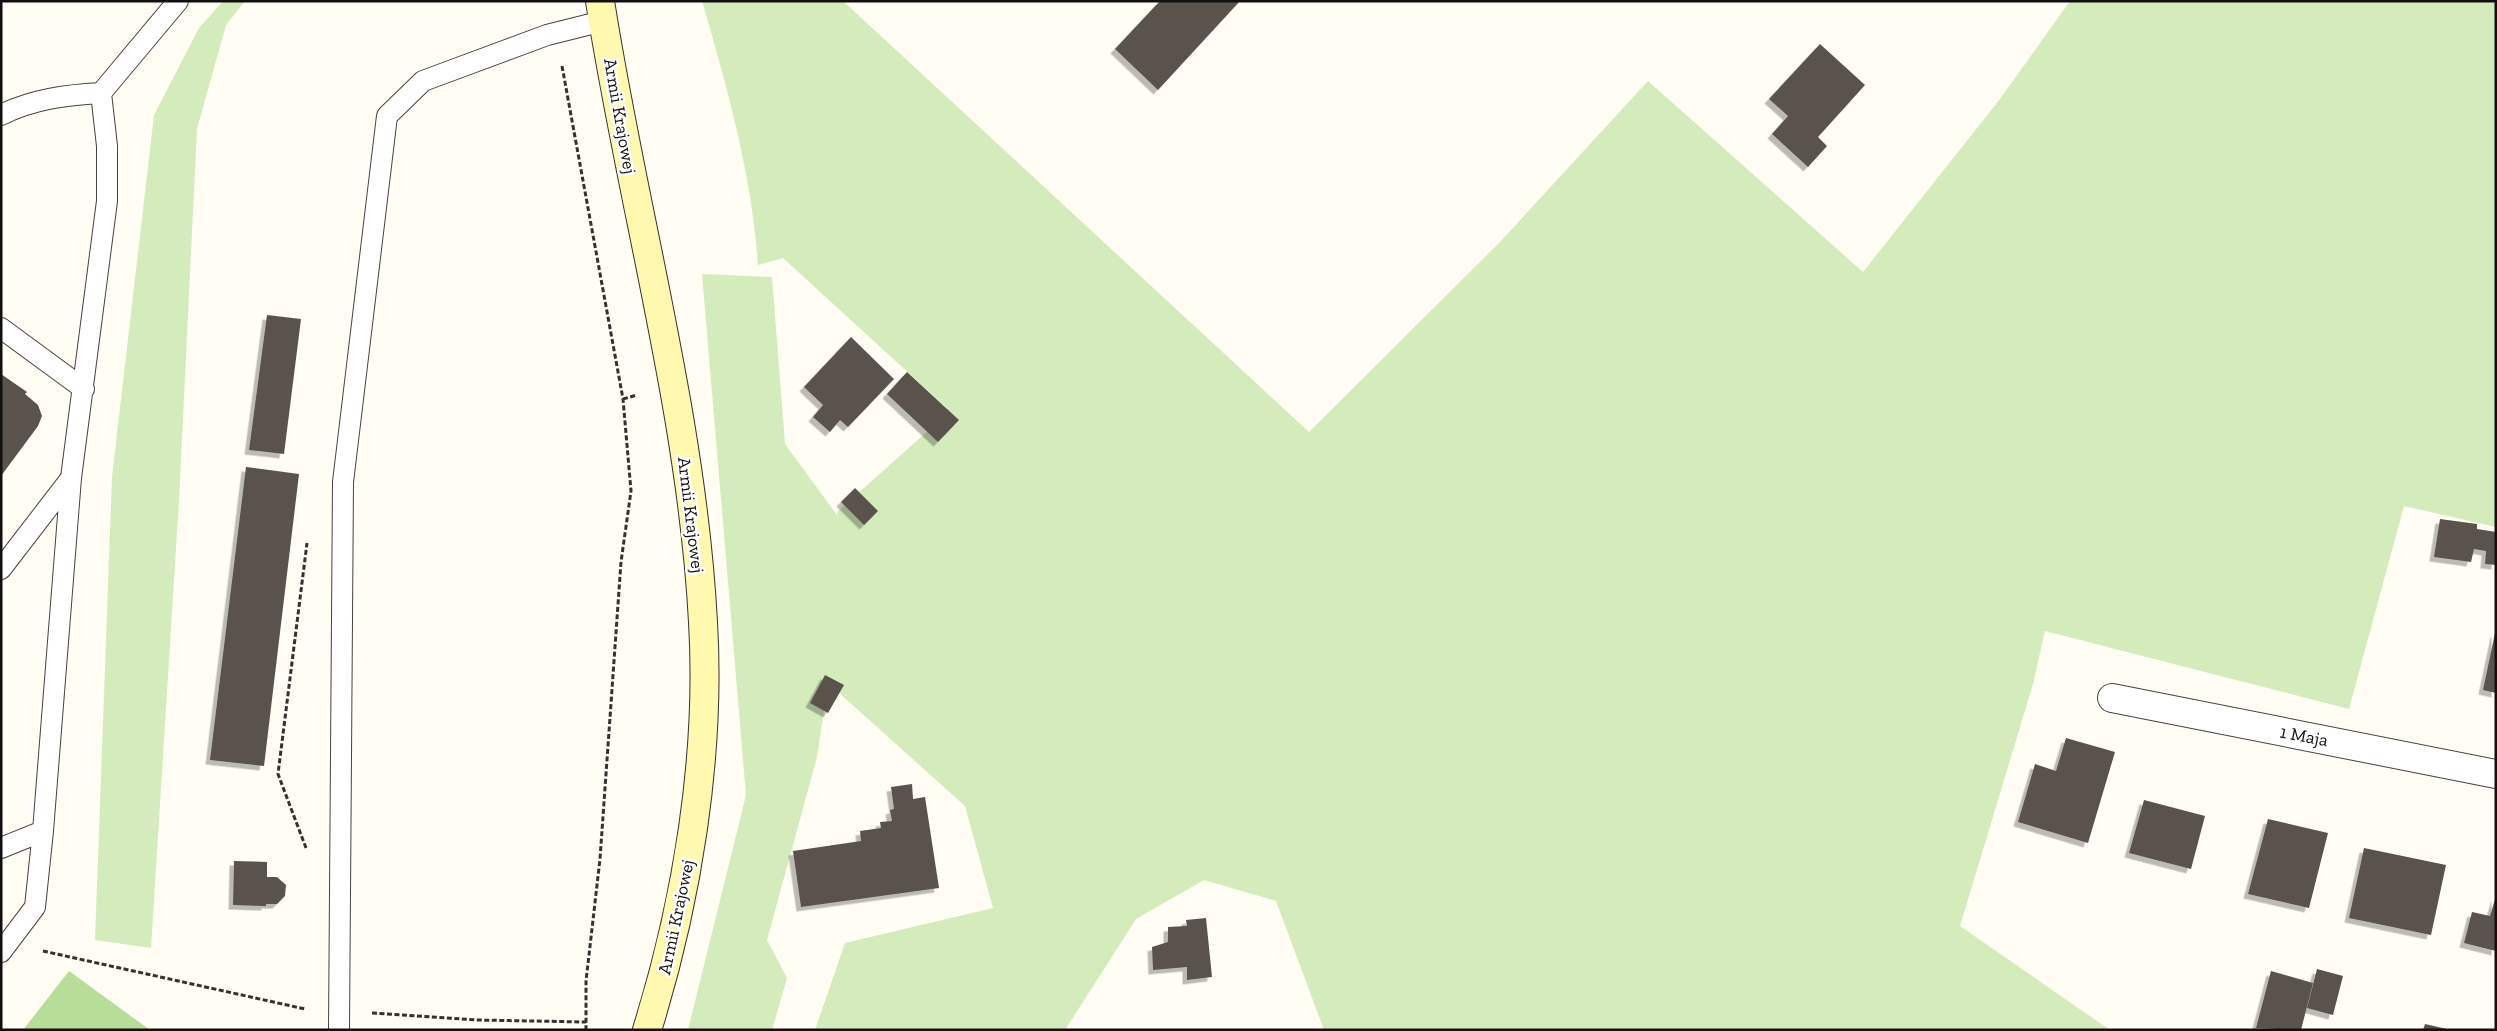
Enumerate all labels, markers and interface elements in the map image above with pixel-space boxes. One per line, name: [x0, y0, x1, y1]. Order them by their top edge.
street label: Armii Krajowej: [599, 57, 641, 175]
street label: Armii Krajowej: [673, 456, 709, 574]
street label: 1 Maja: [2278, 721, 2330, 751]
street label: Armii Krajowej: [653, 858, 699, 976]

